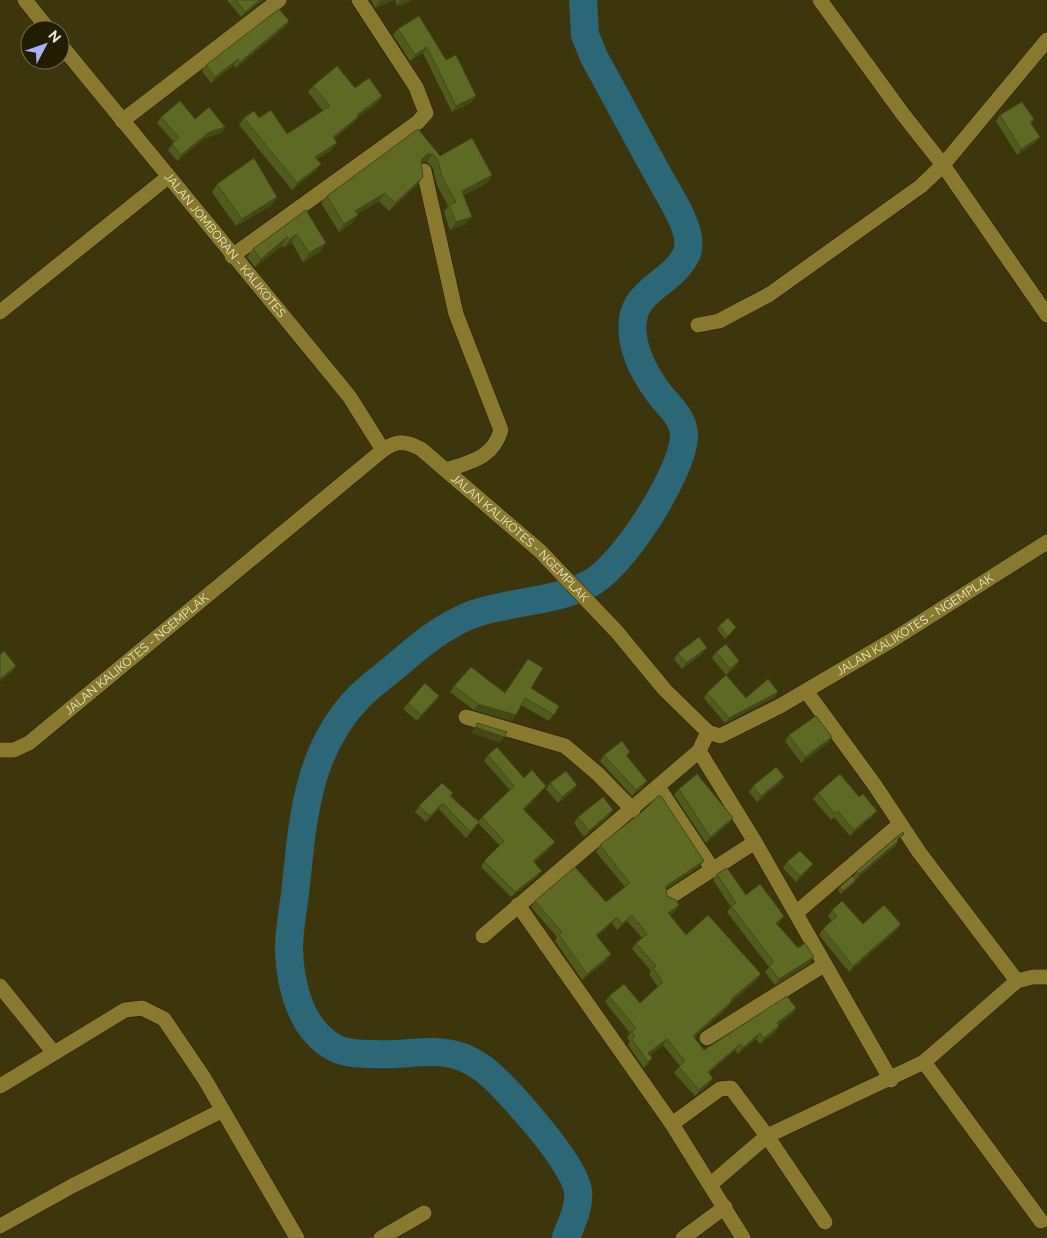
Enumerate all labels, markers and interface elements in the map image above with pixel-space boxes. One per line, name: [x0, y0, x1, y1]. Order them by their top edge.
north arrow: [20, 20, 70, 70]
text: N: [45, 27, 64, 46]
street label: JALAN JOMBORAN - KALIKOTES: [161, 170, 289, 320]
street label: JALAN KALIKOTES - NGEMPLAK: [448, 471, 592, 605]
street label: JALAN KALIKOTES - NGEMPLAK: [834, 571, 996, 678]
street label: JALAN KALIKOTES - NGEMPLAK: [62, 590, 211, 718]

